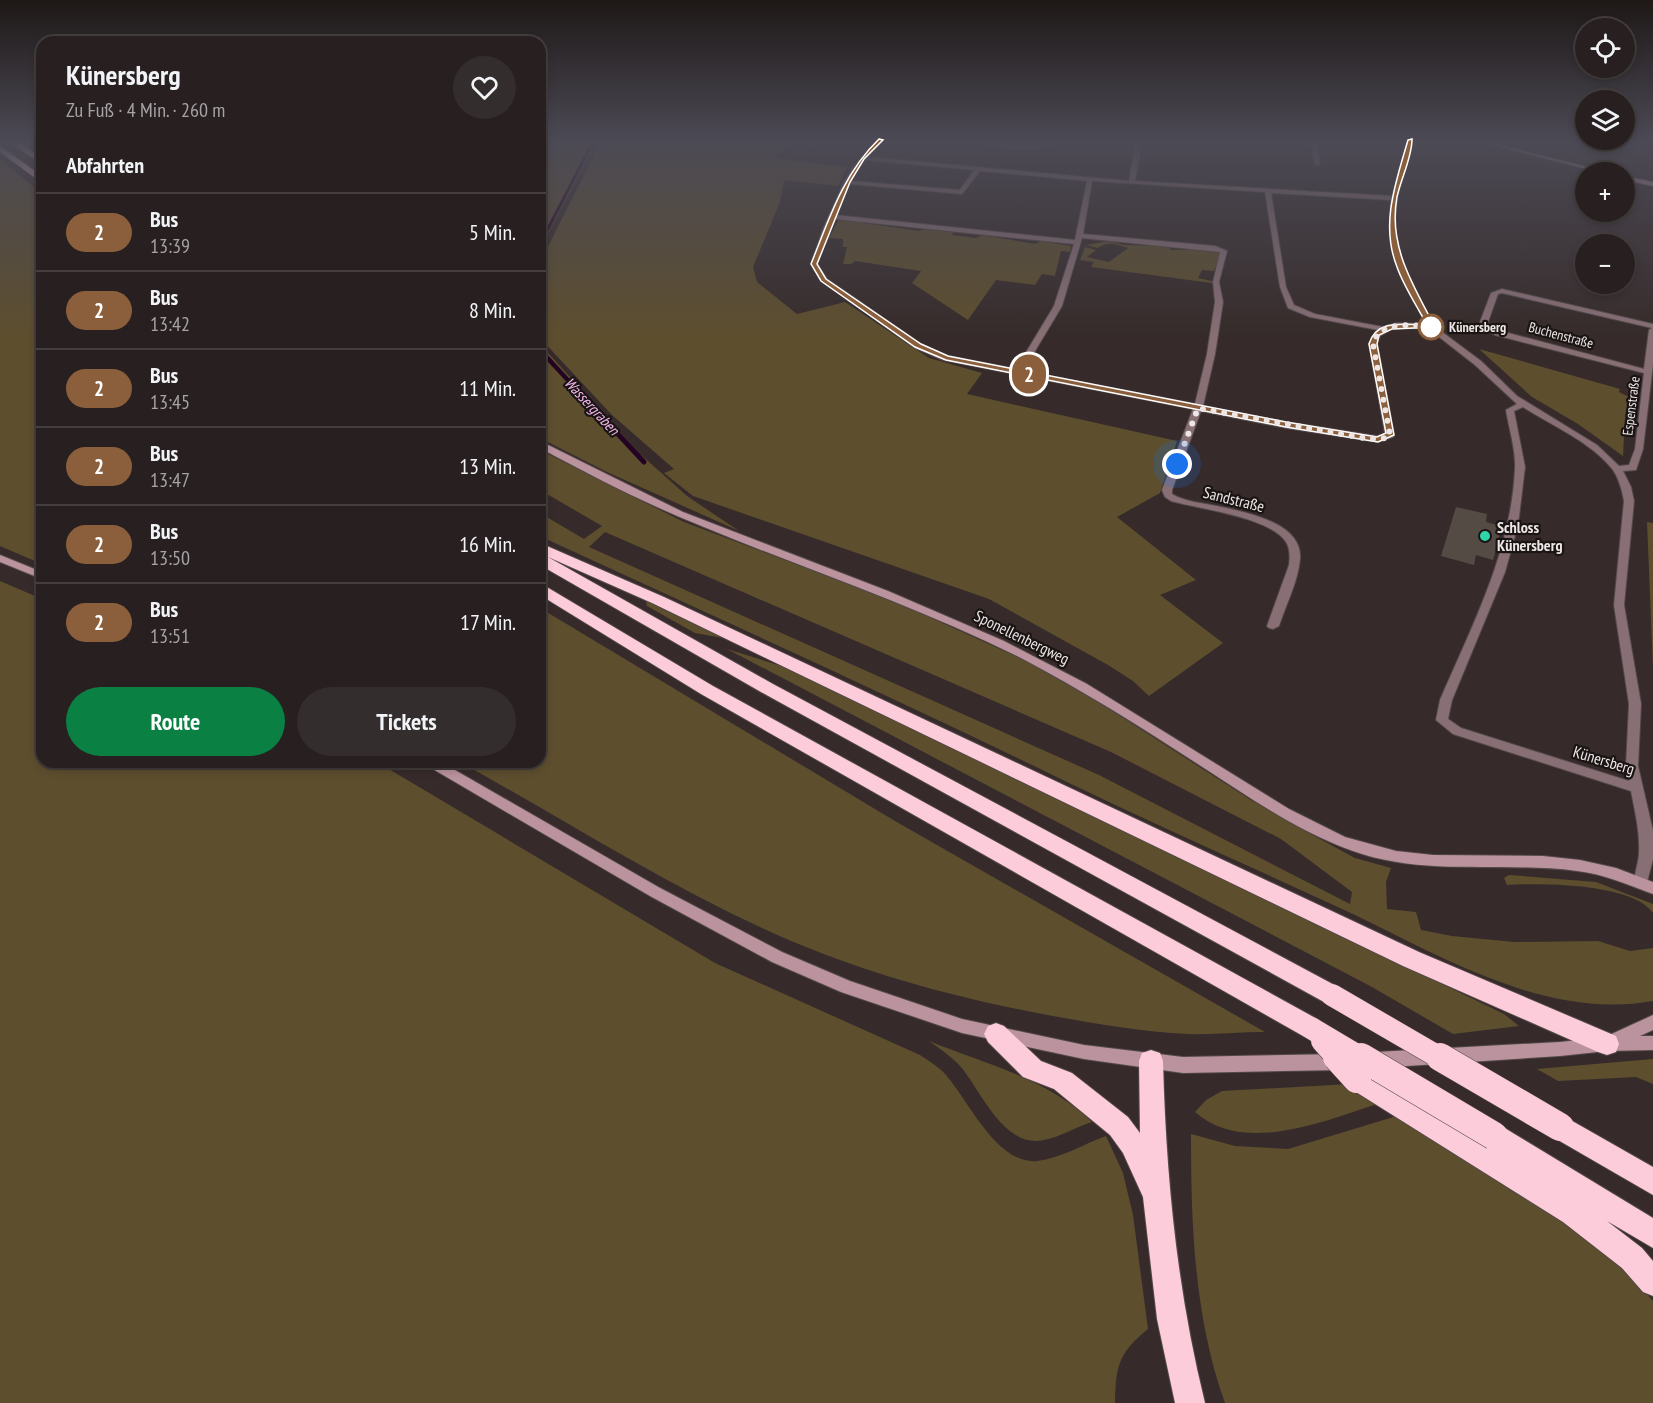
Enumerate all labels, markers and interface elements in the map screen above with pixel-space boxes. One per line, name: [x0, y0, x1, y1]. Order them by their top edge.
map controls: [1575, 18, 1635, 294]
button: locate: [1575, 18, 1635, 78]
text: Künersberg: [66, 56, 181, 93]
button: heart: [453, 56, 516, 119]
button: layers: [1575, 90, 1635, 150]
text: Zu Fuß · 4 Min. · 260 m: [66, 97, 225, 123]
text: Abfahrten: [66, 151, 144, 179]
button: +: [1575, 162, 1635, 222]
text: Bus: [150, 205, 178, 233]
text: 5 Min.: [469, 218, 516, 246]
text: 2: [94, 219, 104, 246]
text: 13:39: [150, 233, 190, 259]
button: −: [1575, 234, 1635, 294]
text: Bus: [150, 283, 178, 311]
text: 8 Min.: [469, 296, 516, 324]
text: 2: [94, 297, 104, 324]
text: 13:42: [150, 311, 190, 337]
marker: Künersberg: [1418, 314, 1444, 340]
place label: Künersberg: [1449, 318, 1506, 336]
street label: Buchenstraße: [1527, 318, 1596, 352]
line badge: 2: [1010, 354, 1048, 394]
text: Bus: [150, 361, 178, 389]
text: 2: [1024, 361, 1034, 388]
water label: Wassergraben: [561, 373, 624, 440]
text: 11 Min.: [459, 374, 516, 402]
text: 2: [94, 375, 104, 402]
street label: Espenstraße: [1618, 375, 1644, 437]
text: 13:45: [150, 389, 190, 415]
text: Bus: [150, 439, 178, 467]
your location: [1162, 449, 1192, 479]
text: 13 Min.: [459, 452, 516, 480]
text: 2: [94, 453, 104, 480]
text: 13:47: [150, 467, 190, 493]
street label: Sandstraße: [1201, 482, 1267, 516]
text: Bus: [150, 517, 178, 545]
place label: Schloss Künersberg: [1497, 517, 1562, 555]
marker: Schloss Künersberg: [1478, 529, 1492, 543]
text: 16 Min.: [459, 530, 516, 558]
text: 2: [94, 531, 104, 558]
text: 13:50: [150, 545, 190, 571]
text: Bus: [150, 595, 178, 623]
street label: Sponellenbergweg: [971, 605, 1073, 669]
text: 17 Min.: [460, 608, 516, 636]
text: 2: [94, 609, 104, 636]
text: 13:51: [150, 623, 190, 649]
button: Route: [66, 687, 285, 756]
button: Tickets: [297, 687, 516, 756]
street label: Künersberg: [1571, 741, 1637, 779]

